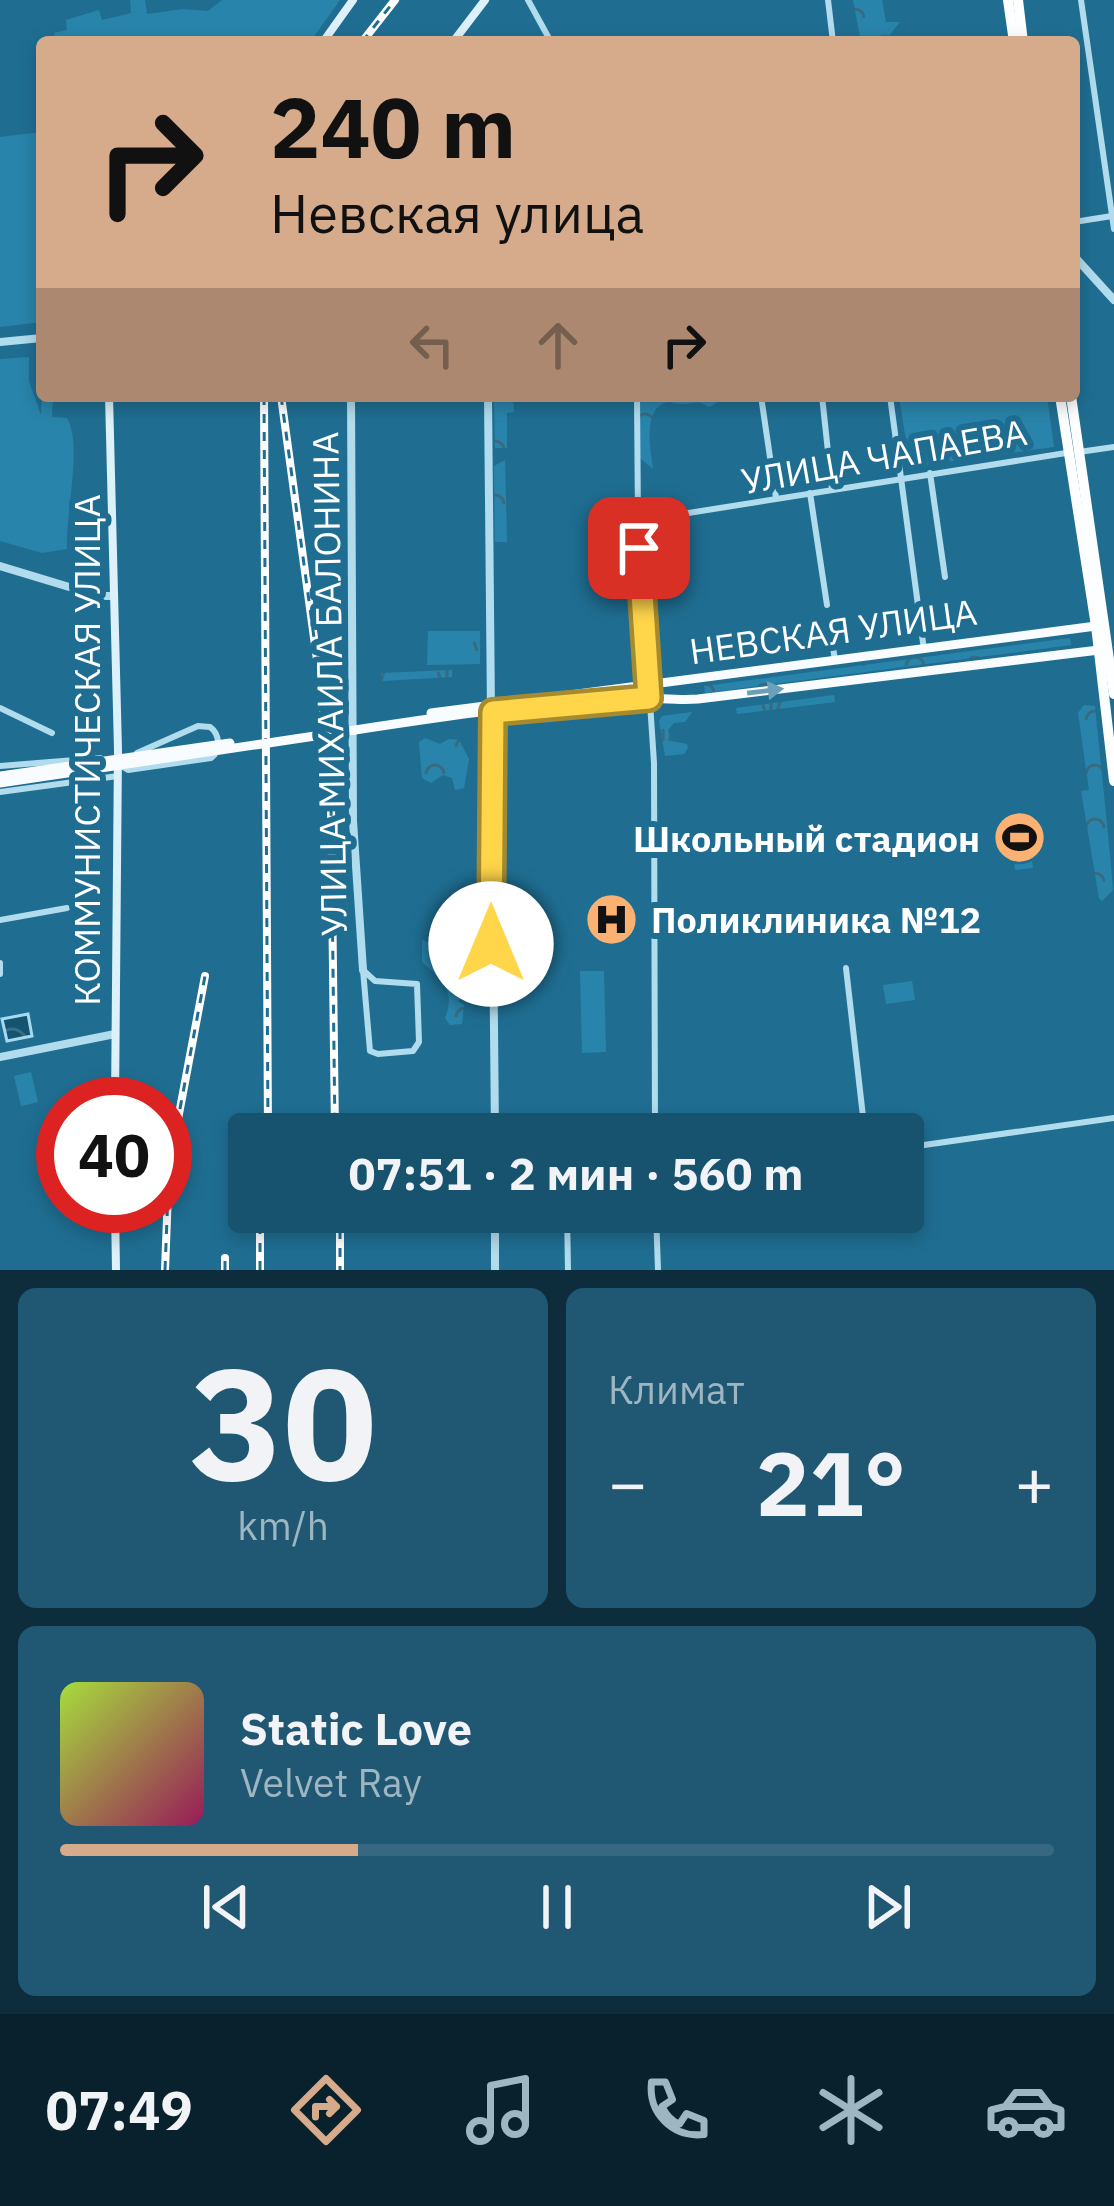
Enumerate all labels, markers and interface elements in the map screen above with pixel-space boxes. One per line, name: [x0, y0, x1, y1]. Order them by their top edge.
text: 240 m: [270, 72, 516, 181]
icon: right: [72, 84, 228, 240]
text: Невская улица: [270, 178, 644, 248]
icon: left: [399, 312, 465, 378]
icon: ahead: [525, 312, 591, 378]
icon: right: [651, 312, 717, 378]
street label: УЛИЦА ЧАПАЕВА: [738, 408, 1030, 504]
street label: УЛИЦА МИХАИЛА БАЛОНИНА: [301, 431, 357, 937]
street label: КОММУНИСТИЧЕСКАЯ УЛИЦА: [63, 494, 110, 1006]
pin: [588, 497, 690, 599]
icon: arrive: [606, 515, 672, 581]
street label: НЕВСКАЯ УЛИЦА: [686, 588, 980, 674]
one-way arrow: [746, 681, 784, 700]
sports icon: Школьный стадион: [991, 810, 1047, 866]
place label: Школьный стадион: [633, 815, 980, 862]
position arrow: [428, 881, 554, 1007]
hospital icon: Поликлиника №12: [584, 891, 640, 947]
place label: Поликлиника №12: [651, 896, 981, 943]
speed limit sign: 40: [36, 1077, 192, 1233]
text: 07:51 · 2 мин · 560 m: [349, 1144, 803, 1202]
text: 30: [189, 1320, 377, 1523]
text: Климат: [608, 1364, 745, 1415]
text: 21°: [756, 1424, 906, 1541]
text: −: [608, 1439, 648, 1525]
text: +: [1014, 1439, 1054, 1525]
text: km/h: [237, 1500, 329, 1551]
text: Static Love: [240, 1699, 472, 1757]
text: Velvet Ray: [240, 1757, 422, 1808]
icon: previous: [193, 1874, 259, 1940]
icon: pause: [524, 1874, 590, 1940]
icon: next: [855, 1874, 921, 1940]
icon: directions: [284, 2068, 368, 2152]
icon: music: [459, 2068, 543, 2152]
icon: phone: [634, 2068, 718, 2152]
icon: climate: [809, 2068, 893, 2152]
icon: car: [984, 2068, 1068, 2152]
text: 07:49: [46, 2075, 193, 2145]

